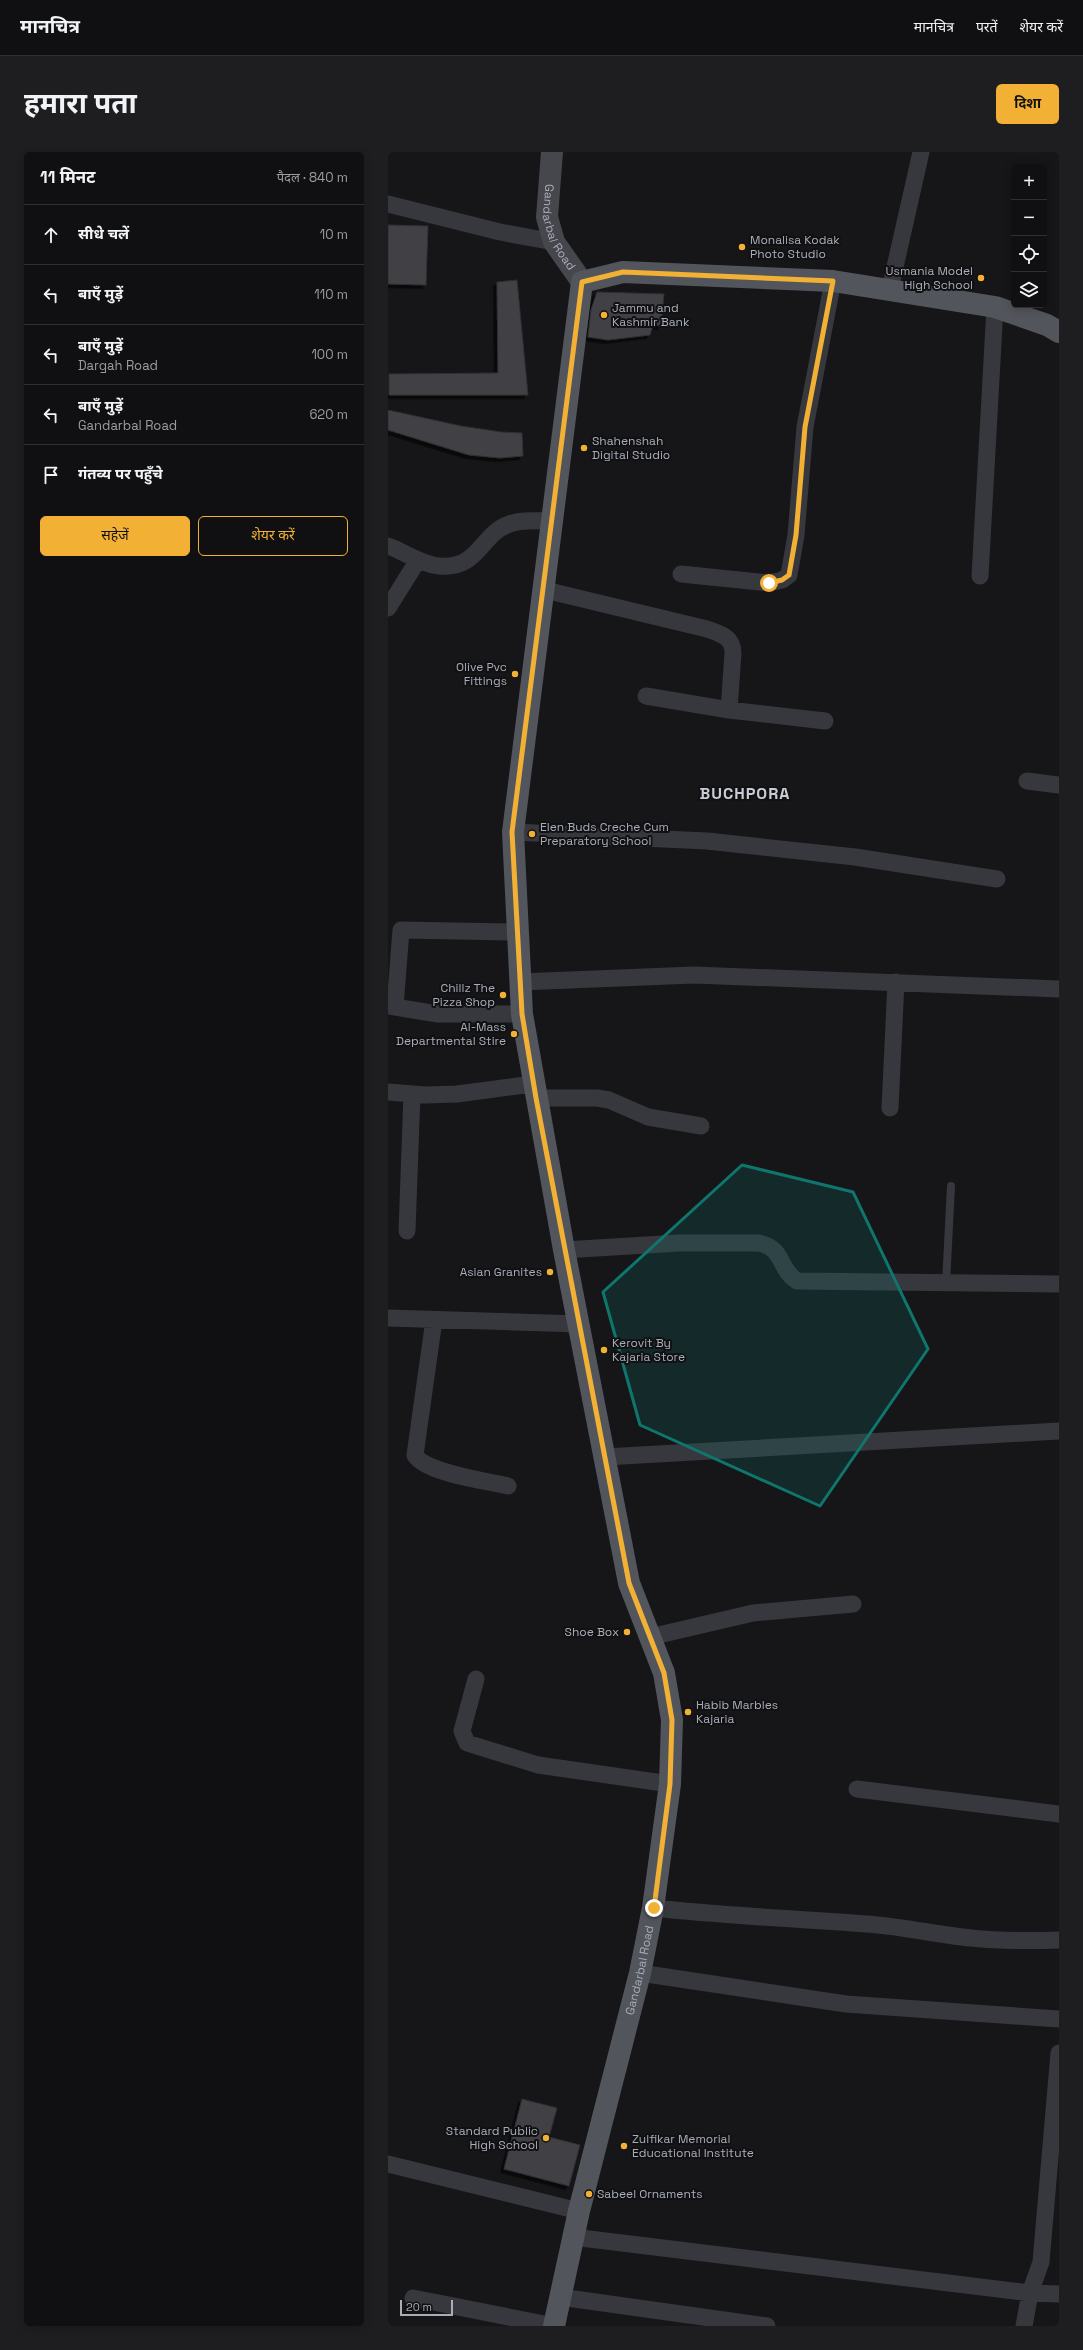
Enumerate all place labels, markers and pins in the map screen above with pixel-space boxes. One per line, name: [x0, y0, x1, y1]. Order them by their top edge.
place label: Monalisa Kodak Photo Studio: [750, 232, 840, 262]
marker: Monalisa Kodak Photo Studio: [737, 242, 747, 252]
place label: Usmania Model High School: [886, 263, 973, 293]
marker: Usmania Model High School: [976, 273, 986, 283]
place label: Jammu and Kashmir Bank: [612, 300, 690, 330]
marker: Jammu and Kashmir Bank: [599, 310, 609, 320]
place label: Shahenshah Digital Studio: [592, 433, 670, 463]
marker: Shahenshah Digital Studio: [579, 443, 589, 453]
place label: Olive Pvc Fittings: [456, 659, 507, 689]
marker: Olive Pvc Fittings: [510, 669, 520, 679]
place label: Elen Buds Creche Cum Preparatory School: [540, 819, 669, 849]
marker: Elen Buds Creche Cum Preparatory School: [527, 829, 537, 839]
place label: Chillz The Pizza Shop: [433, 980, 495, 1010]
marker: Chillz The Pizza Shop: [498, 990, 508, 1000]
place label: Al-Mass Departmental Stire: [396, 1019, 506, 1049]
marker: Al-Mass Departmental Stire: [509, 1029, 519, 1039]
place label: Asian Granites: [460, 1264, 542, 1280]
marker: Asian Granites: [545, 1267, 555, 1277]
place label: Kerovit By Kajaria Store: [612, 1335, 685, 1365]
marker: Kerovit By Kajaria Store: [599, 1345, 609, 1355]
place label: Shoe Box: [565, 1624, 619, 1640]
marker: Shoe Box: [622, 1627, 632, 1637]
place label: Habib Marbles Kajaria: [696, 1697, 778, 1727]
marker: Habib Marbles Kajaria: [683, 1707, 693, 1717]
place label: Standard Public High School: [446, 2123, 538, 2153]
place label: Zulfikar Memorial Educational Institute: [632, 2131, 754, 2161]
marker: Standard Public High School: [541, 2133, 551, 2143]
marker: Zulfikar Memorial Educational Institute: [619, 2141, 629, 2151]
place label: Sabeel Ornaments: [597, 2186, 702, 2202]
marker: Sabeel Ornaments: [584, 2189, 594, 2199]

